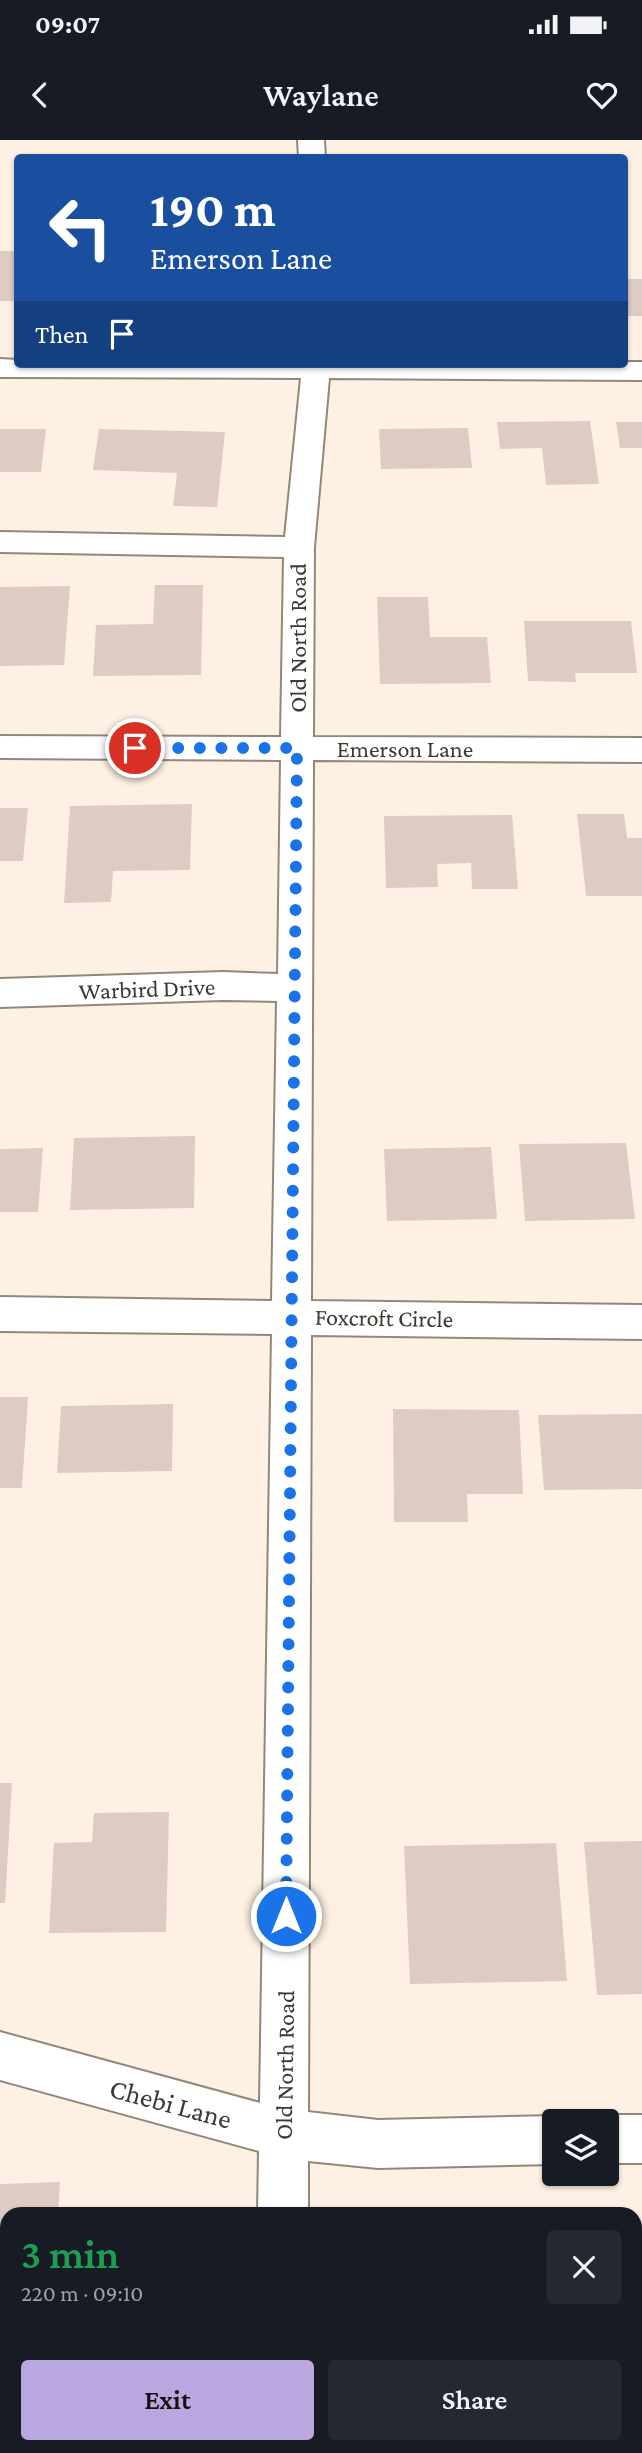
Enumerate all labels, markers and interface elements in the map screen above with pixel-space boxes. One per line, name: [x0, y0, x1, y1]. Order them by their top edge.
text: 09:07: [35, 10, 100, 39]
icon: back: [21, 76, 59, 114]
icon: heart: [583, 76, 621, 114]
text: Waylane: [263, 77, 379, 113]
icon: left: [35, 182, 126, 273]
text: 190 m: [150, 182, 276, 237]
text: Emerson Lane: [150, 240, 332, 276]
icon: arrive: [103, 315, 141, 353]
text: Then: [35, 320, 89, 349]
street label: Old North Road: [284, 563, 311, 713]
pin: [105, 718, 165, 778]
icon: arrive: [116, 729, 154, 767]
street label: Emerson Lane: [337, 735, 473, 762]
street label: Warbird Drive: [78, 973, 216, 1004]
street label: Foxcroft Circle: [315, 1303, 453, 1332]
position arrow: [249, 1879, 323, 1953]
street label: Old North Road: [270, 1990, 299, 2140]
street label: Chebi Lane: [107, 2072, 235, 2135]
map controls: [542, 2109, 619, 2186]
button: layers: [542, 2109, 619, 2186]
text: 3 min: [21, 2230, 119, 2277]
button: close: [547, 2230, 621, 2304]
text: 220 m · 09:10: [21, 2280, 143, 2306]
button: Exit: [21, 2360, 314, 2440]
button: Share: [328, 2360, 621, 2440]

